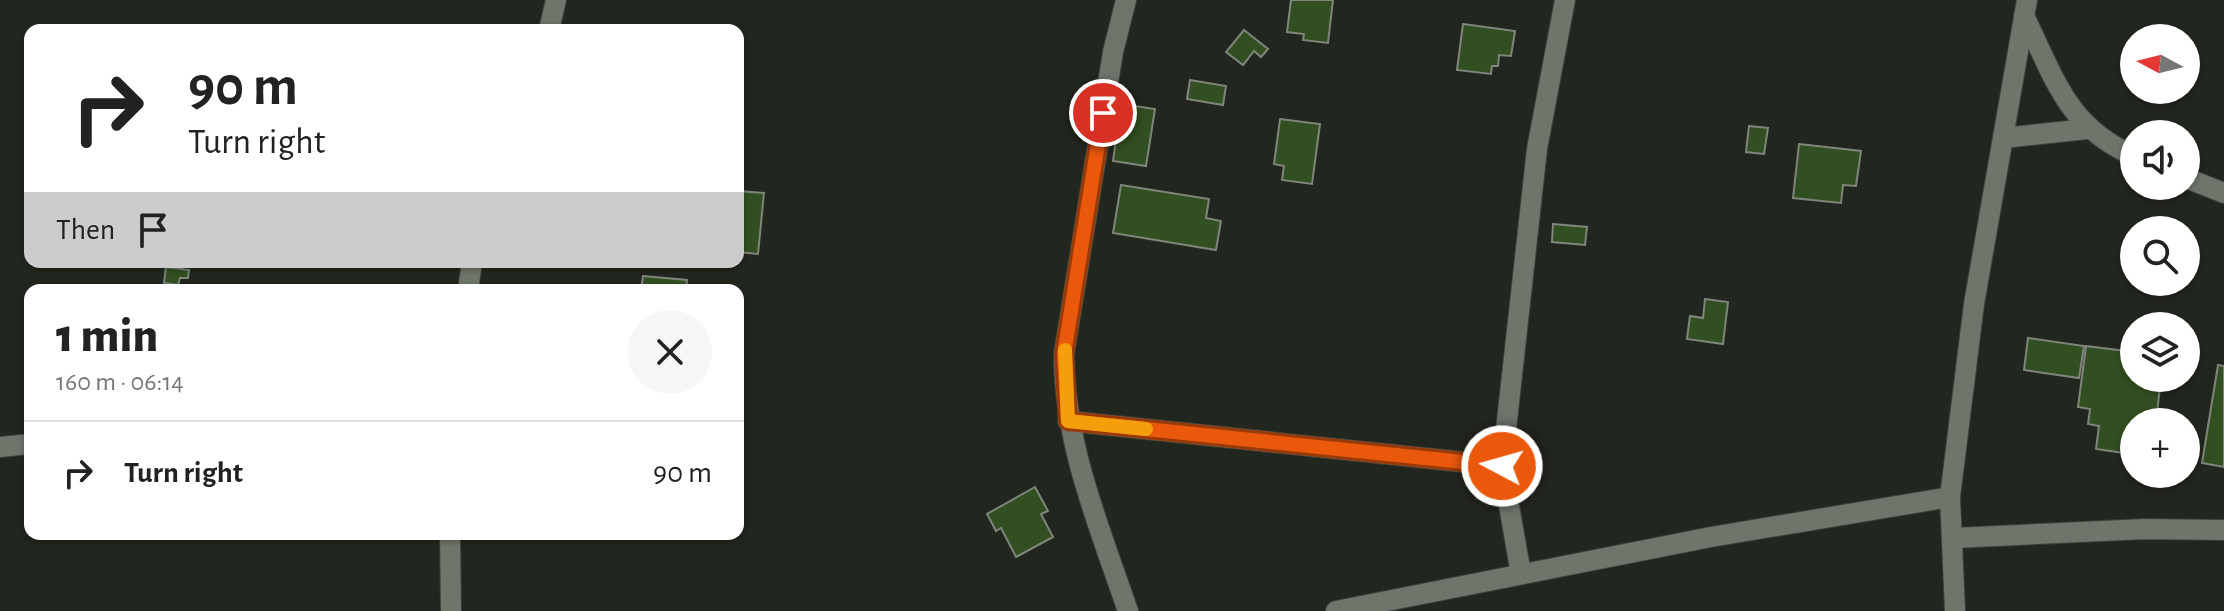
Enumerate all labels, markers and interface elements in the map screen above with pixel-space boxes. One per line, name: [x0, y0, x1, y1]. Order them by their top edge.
north arrow: [2120, 24, 2200, 104]
map controls: [2120, 24, 2200, 488]
icon: right: [56, 56, 160, 160]
text: 90 m: [188, 59, 298, 115]
pin: [1069, 79, 1137, 147]
icon: arrive: [1081, 91, 1125, 135]
button: sound: [2120, 120, 2200, 200]
text: Turn right: [188, 124, 325, 160]
icon: arrive: [131, 208, 175, 252]
text: Then: [56, 215, 115, 245]
button: search: [2120, 216, 2200, 296]
button: close: [628, 310, 712, 394]
button: layers: [2120, 312, 2200, 392]
text: 1 min: [56, 313, 158, 361]
text: 160 m · 06:14: [56, 369, 184, 395]
button: +: [2120, 408, 2200, 488]
position arrow: [1460, 424, 1544, 508]
icon: right: [56, 451, 100, 495]
text: Turn right: [124, 458, 243, 488]
text: 90 m: [653, 458, 712, 488]

